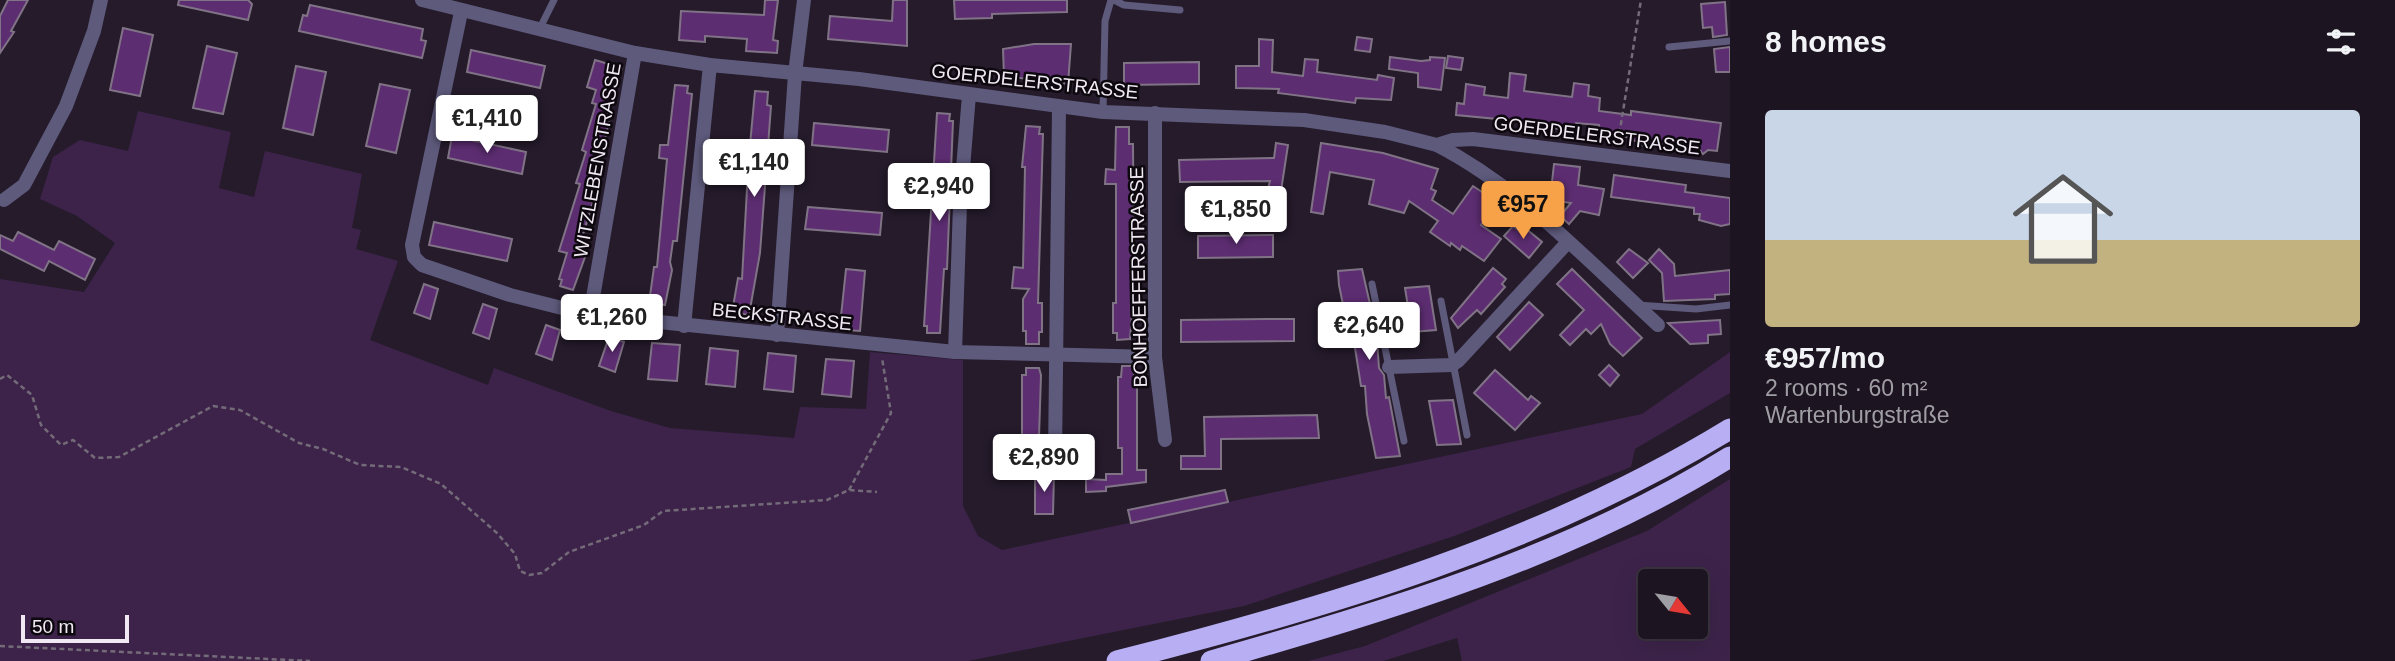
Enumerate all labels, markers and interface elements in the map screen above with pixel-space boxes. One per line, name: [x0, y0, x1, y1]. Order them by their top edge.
icon: filters: [2322, 23, 2360, 61]
text: 8 homes: [1765, 25, 1887, 58]
street label: GOERDELERSTRASSE: [930, 60, 1139, 103]
street label: WITZLEBENSTRASSE: [570, 61, 625, 259]
pin: €1,410: [430, 96, 544, 155]
text: €1,410: [452, 105, 522, 131]
street label: GOERDELERSTRASSE: [1492, 112, 1701, 159]
pin: €1,140: [697, 140, 811, 199]
text: €1,140: [719, 149, 789, 175]
icon: home: [2000, 156, 2126, 282]
pin: €2,940: [882, 164, 996, 223]
street label: BONHOEFFERSTRASSE: [1126, 166, 1151, 387]
text: €2,940: [904, 173, 974, 199]
pin: €957: [1482, 182, 1564, 241]
pin: €1,850: [1179, 187, 1293, 246]
text: €957: [1497, 191, 1549, 217]
text: €1,850: [1201, 196, 1271, 222]
pin: €1,260: [555, 294, 669, 354]
street label: BECKSTRASSE: [711, 299, 853, 334]
pin: €2,640: [1312, 302, 1426, 362]
text: €1,260: [577, 304, 647, 330]
text: €2,640: [1334, 312, 1404, 338]
text: €957/mo: [1765, 341, 1885, 374]
text: 2 rooms · 60 m²: [1765, 375, 1927, 401]
text: Wartenburgstraße: [1765, 402, 1950, 428]
pin: €2,890: [987, 434, 1101, 494]
text: €2,890: [1009, 444, 1079, 470]
north arrow: [1638, 569, 1708, 639]
map controls: [1638, 569, 1708, 639]
scale bar: [21, 612, 130, 644]
text: 50 m: [32, 616, 74, 637]

